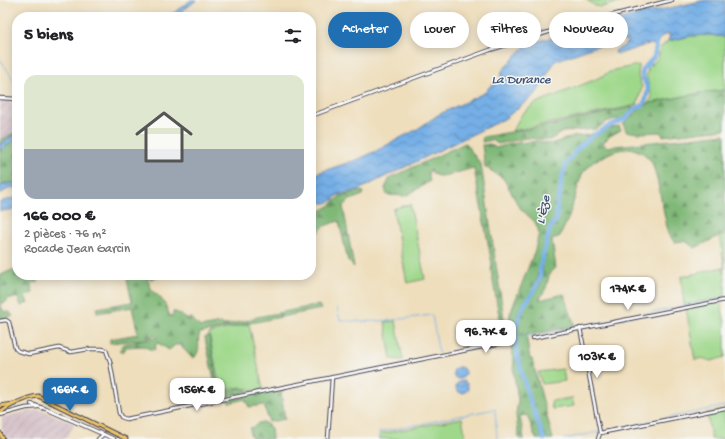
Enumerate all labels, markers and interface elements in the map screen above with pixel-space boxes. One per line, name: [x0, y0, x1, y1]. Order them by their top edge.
chip: Acheter: [328, 12, 402, 48]
chip: Louer: [410, 12, 469, 48]
chip: Filtres: [477, 12, 541, 48]
chip: Nouveau: [549, 12, 628, 48]
icon: filters: [282, 25, 304, 47]
text: 5 biens: [24, 26, 73, 46]
water label: La Durance: [492, 73, 552, 88]
icon: home: [128, 101, 200, 173]
water label: L'Èze: [534, 193, 555, 226]
text: 166 000 €: [24, 207, 95, 227]
text: 2 pièces · 76 m²: [24, 227, 106, 242]
text: Rocade Jean Garcin: [24, 242, 130, 257]
pin: 174K €: [595, 277, 661, 311]
text: 174K €: [610, 282, 646, 297]
pin: 96.7K €: [449, 320, 523, 354]
text: 96.7K €: [465, 325, 507, 340]
pin: 103K €: [564, 345, 630, 379]
text: 103K €: [578, 350, 616, 365]
pin: 166K €: [37, 378, 103, 412]
pin: 156K €: [164, 378, 230, 412]
text: 166K €: [52, 383, 88, 398]
text: 156K €: [179, 383, 215, 398]

